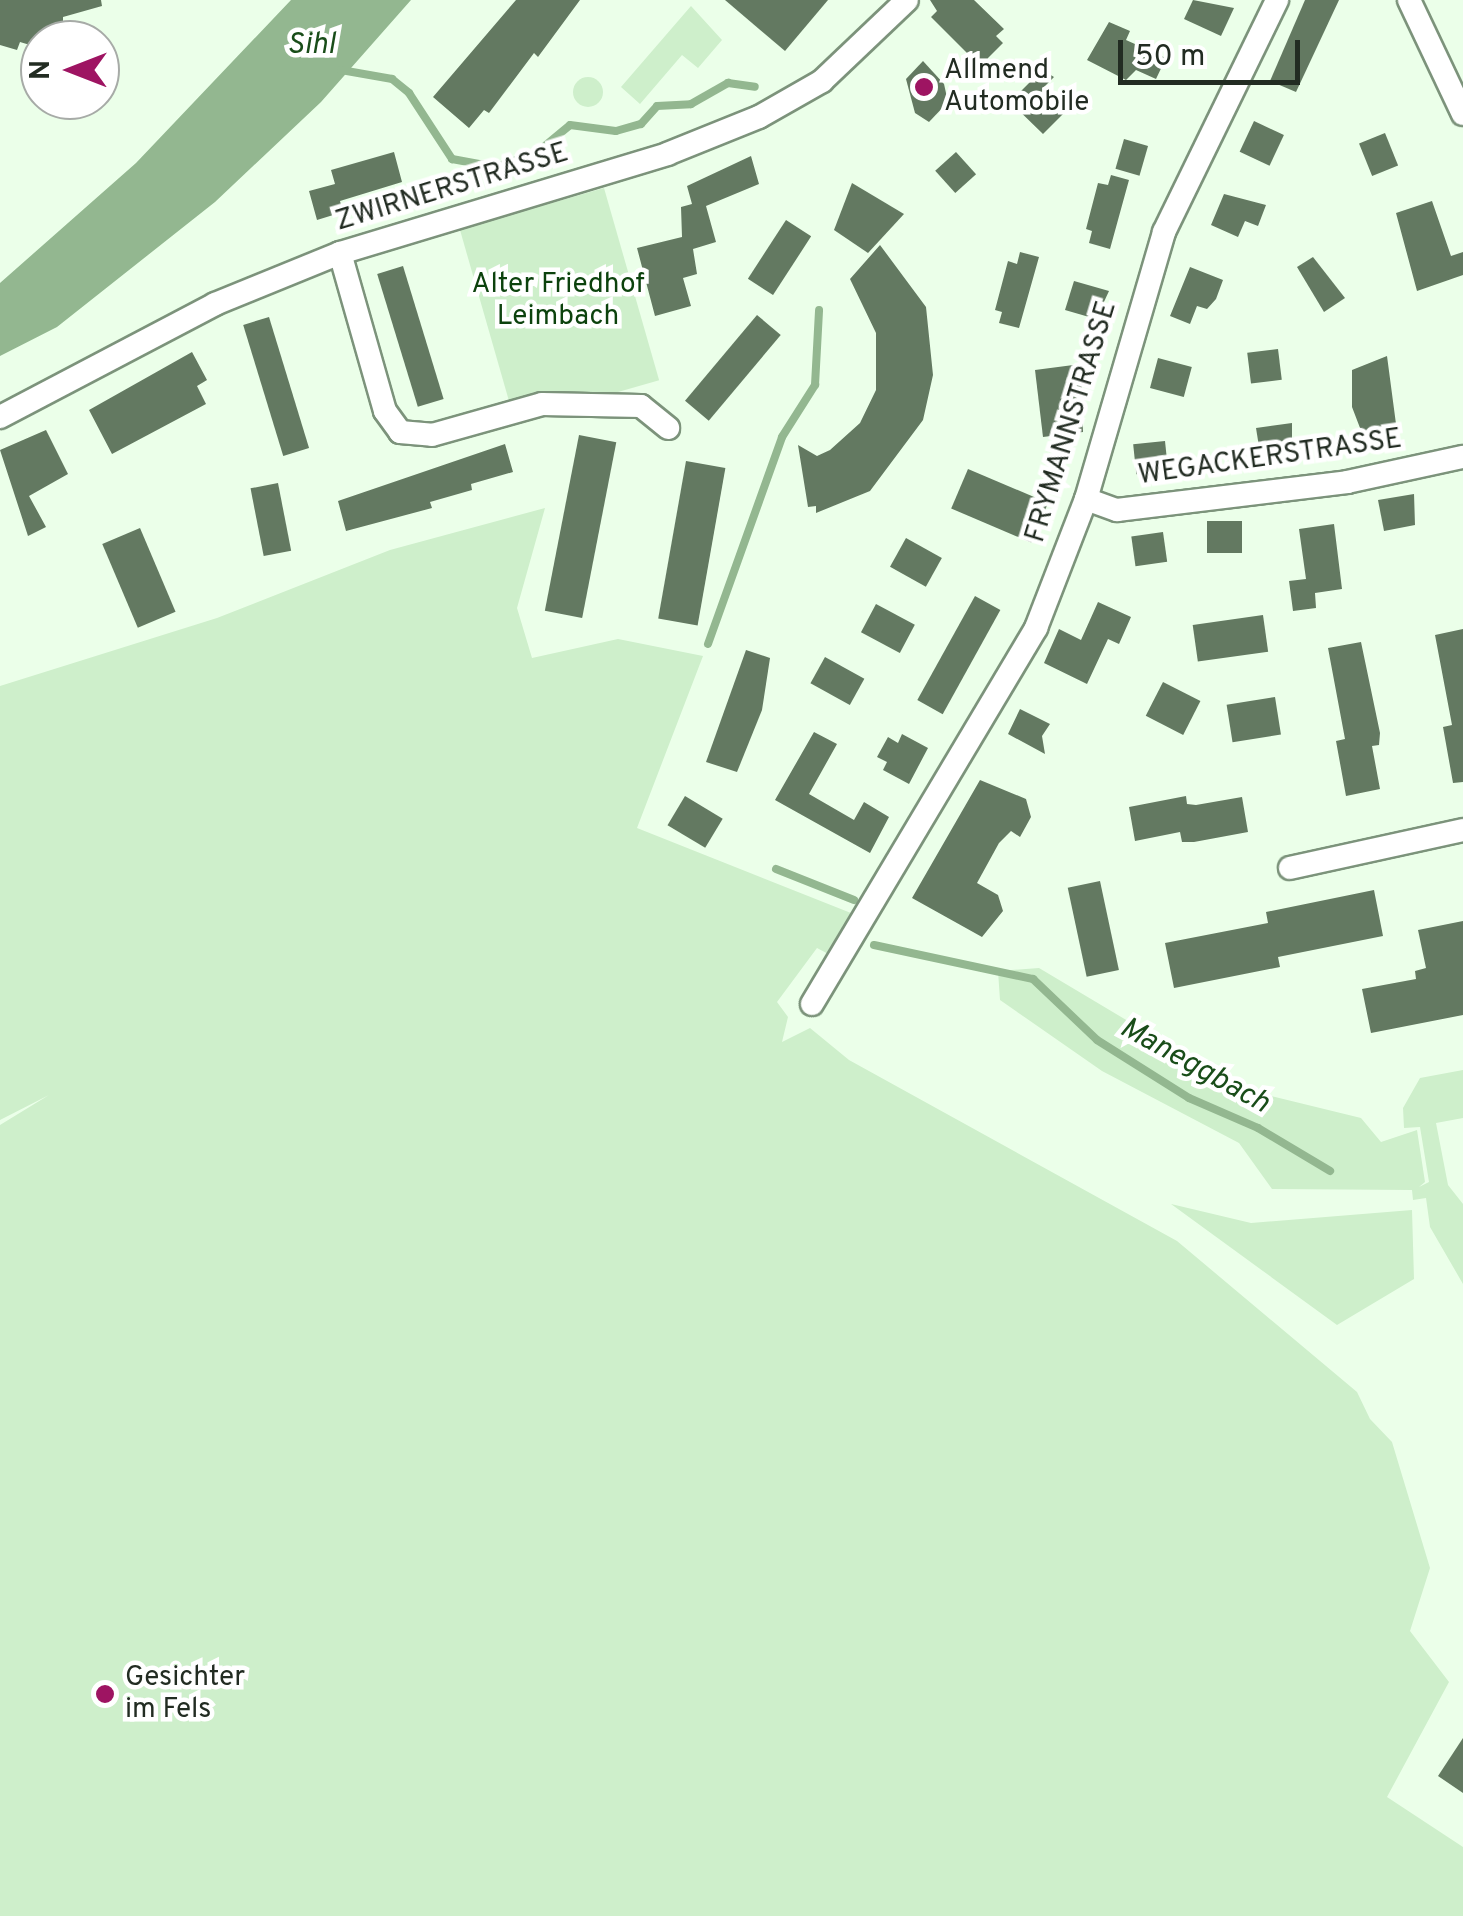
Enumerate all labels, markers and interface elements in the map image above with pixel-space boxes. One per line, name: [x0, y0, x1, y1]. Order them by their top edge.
north arrow: [20, 20, 120, 120]
scale bar: [1123, 20, 1306, 82]
water label: Sihl: [287, 28, 335, 64]
text: 50 m: [1135, 39, 1205, 76]
place label: Allmend Automobile: [944, 54, 1089, 120]
text: N: [24, 60, 60, 80]
marker: Allmend Automobile: [913, 76, 935, 98]
street label: ZWIRNERSTRASSE: [332, 137, 572, 239]
park label: Alter Friedhof Leimbach: [471, 268, 645, 334]
street label: FRYMANNSTRASSE: [1019, 297, 1125, 547]
street label: WEGACKERSTRASSE: [1136, 423, 1404, 493]
water label: Maneggbach: [1113, 1011, 1275, 1123]
place label: Gesichter im Fels: [125, 1661, 245, 1727]
marker: Gesichter im Fels: [94, 1683, 116, 1705]

